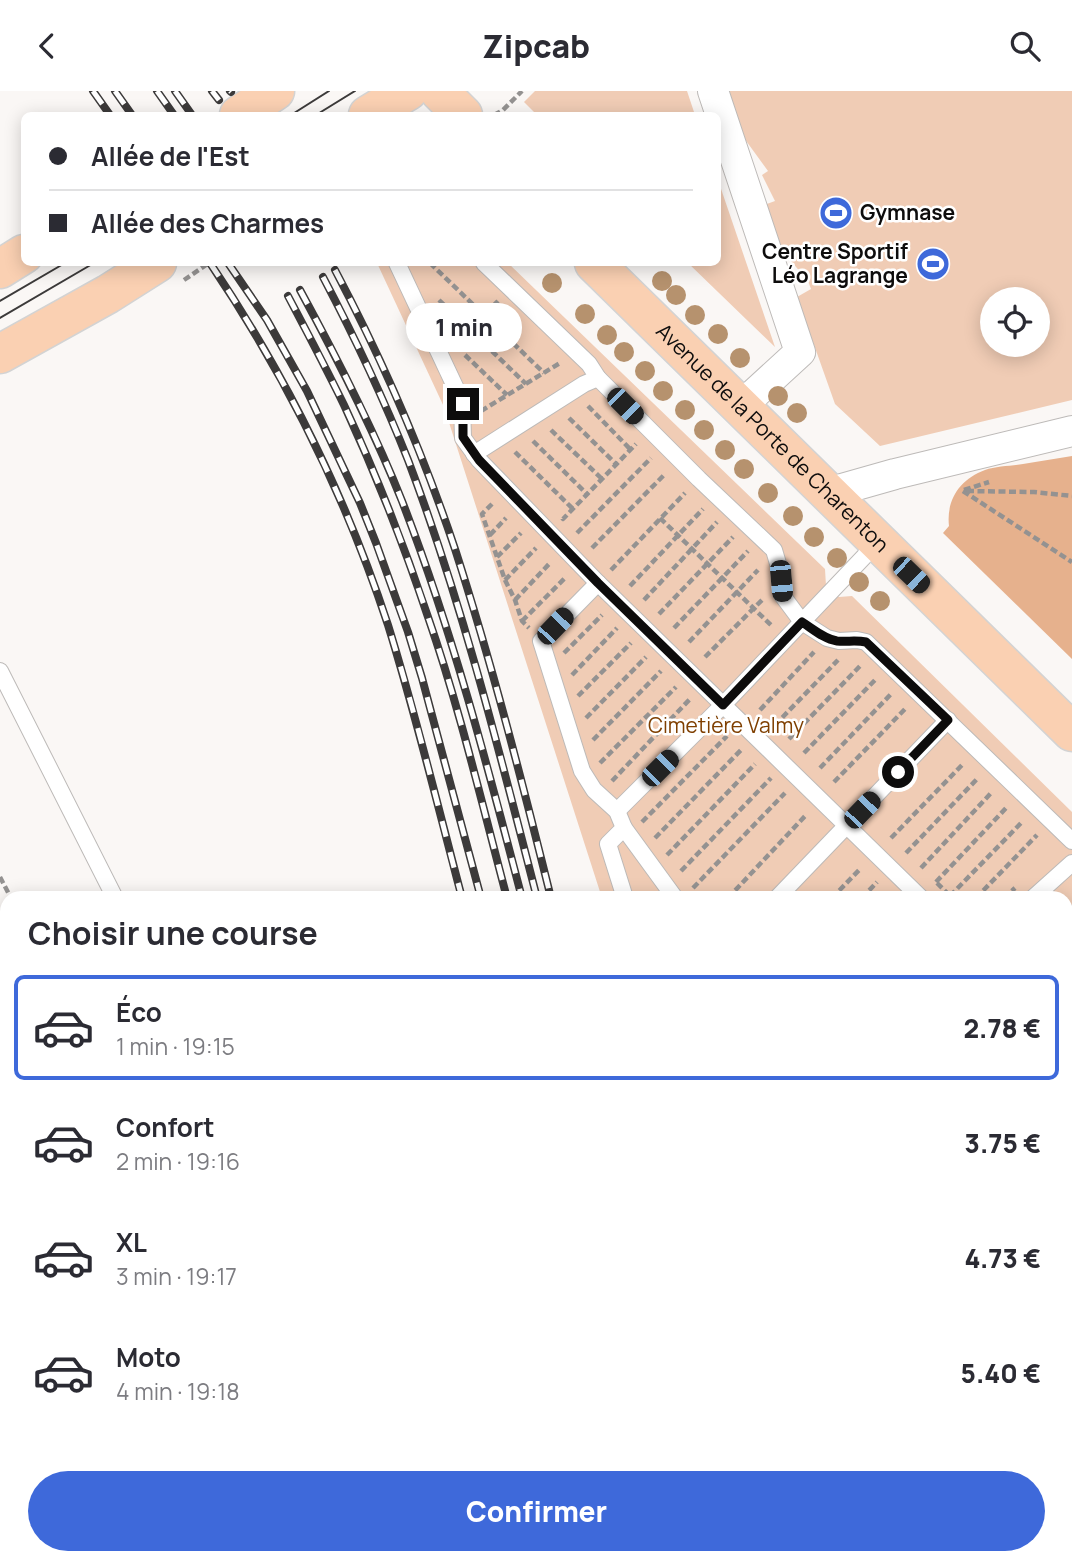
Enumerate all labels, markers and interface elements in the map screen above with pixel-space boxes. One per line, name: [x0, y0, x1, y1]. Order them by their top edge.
text: Zipcab: [482, 24, 590, 68]
icon: back: [28, 27, 66, 65]
icon: search: [1006, 27, 1044, 65]
text: Allée de l'Est: [91, 138, 250, 174]
sports icon: Gymnase: [817, 194, 855, 232]
place label: Gymnase: [860, 198, 955, 226]
text: Allée des Charmes: [91, 205, 324, 241]
place label: Centre Sportif Léo Lagrange: [762, 237, 908, 289]
sports icon: Centre Sportif Léo Lagrange: [914, 245, 952, 283]
map controls: [980, 287, 1050, 357]
button: locate: [980, 287, 1050, 357]
callout: 1 min: [405, 303, 521, 351]
text: 1 min: [435, 311, 493, 343]
street label: Avenue de la Porte de Charenton: [651, 317, 896, 558]
car: [603, 384, 648, 428]
route end: [447, 388, 479, 420]
car: [889, 553, 934, 597]
car: [769, 559, 794, 603]
car: [533, 604, 578, 648]
park label: Cimetière Valmy: [648, 711, 804, 739]
car: [638, 746, 683, 790]
route start: [882, 756, 914, 788]
car: [840, 788, 885, 832]
text: Choisir une course: [28, 911, 318, 955]
text: Éco: [116, 994, 162, 1030]
icon: car: [32, 996, 95, 1059]
text: 2.78 €: [963, 1010, 1041, 1046]
text: 1 min · 19:15: [116, 1030, 235, 1062]
text: Confort: [116, 1109, 215, 1145]
icon: car: [32, 1111, 95, 1174]
text: 3.75 €: [965, 1125, 1041, 1161]
text: 2 min · 19:16: [116, 1145, 240, 1177]
text: XL: [116, 1224, 147, 1260]
icon: car: [32, 1226, 95, 1289]
text: 4.73 €: [964, 1240, 1041, 1276]
text: 3 min · 19:17: [116, 1260, 237, 1292]
text: Moto: [116, 1339, 181, 1375]
icon: car: [32, 1341, 95, 1404]
text: 5.40 €: [961, 1355, 1041, 1391]
text: 4 min · 19:18: [116, 1375, 240, 1407]
button: Confirmer: [28, 1471, 1045, 1551]

